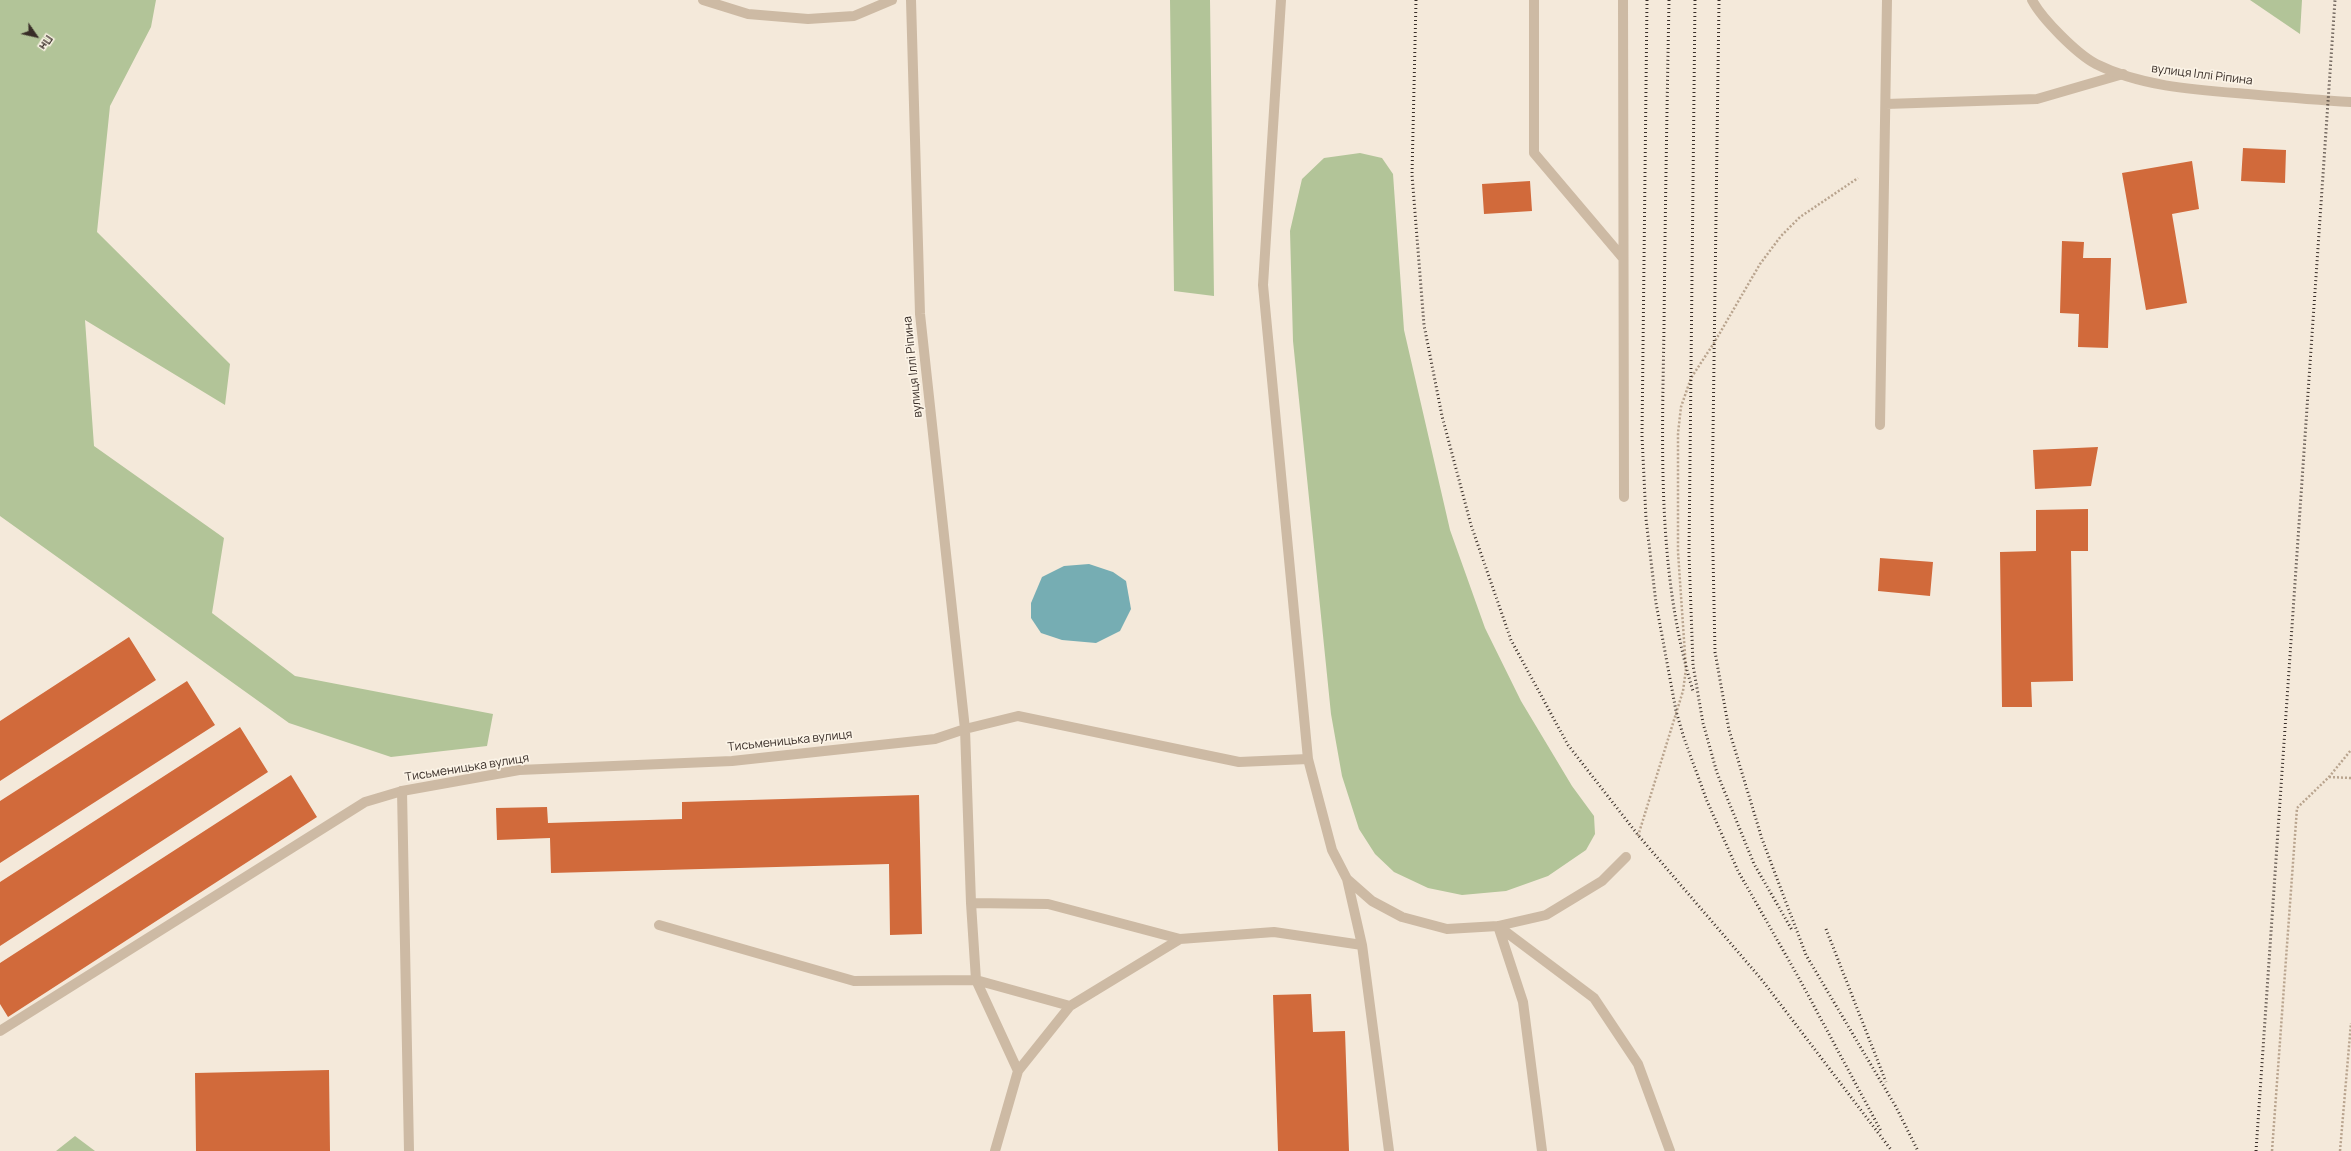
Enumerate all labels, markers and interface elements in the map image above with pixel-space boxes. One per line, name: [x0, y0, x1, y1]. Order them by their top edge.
north arrow: [16, 16, 56, 56]
text: Пн: [36, 33, 57, 53]
street label: вулиця Іллі Ріпина: [2151, 62, 2253, 88]
street label: вулиця Іллі Ріпина: [901, 316, 925, 418]
street label: Тисьменицька вулиця: [727, 727, 853, 755]
street label: Тисьменицька вулиця: [404, 751, 530, 785]

